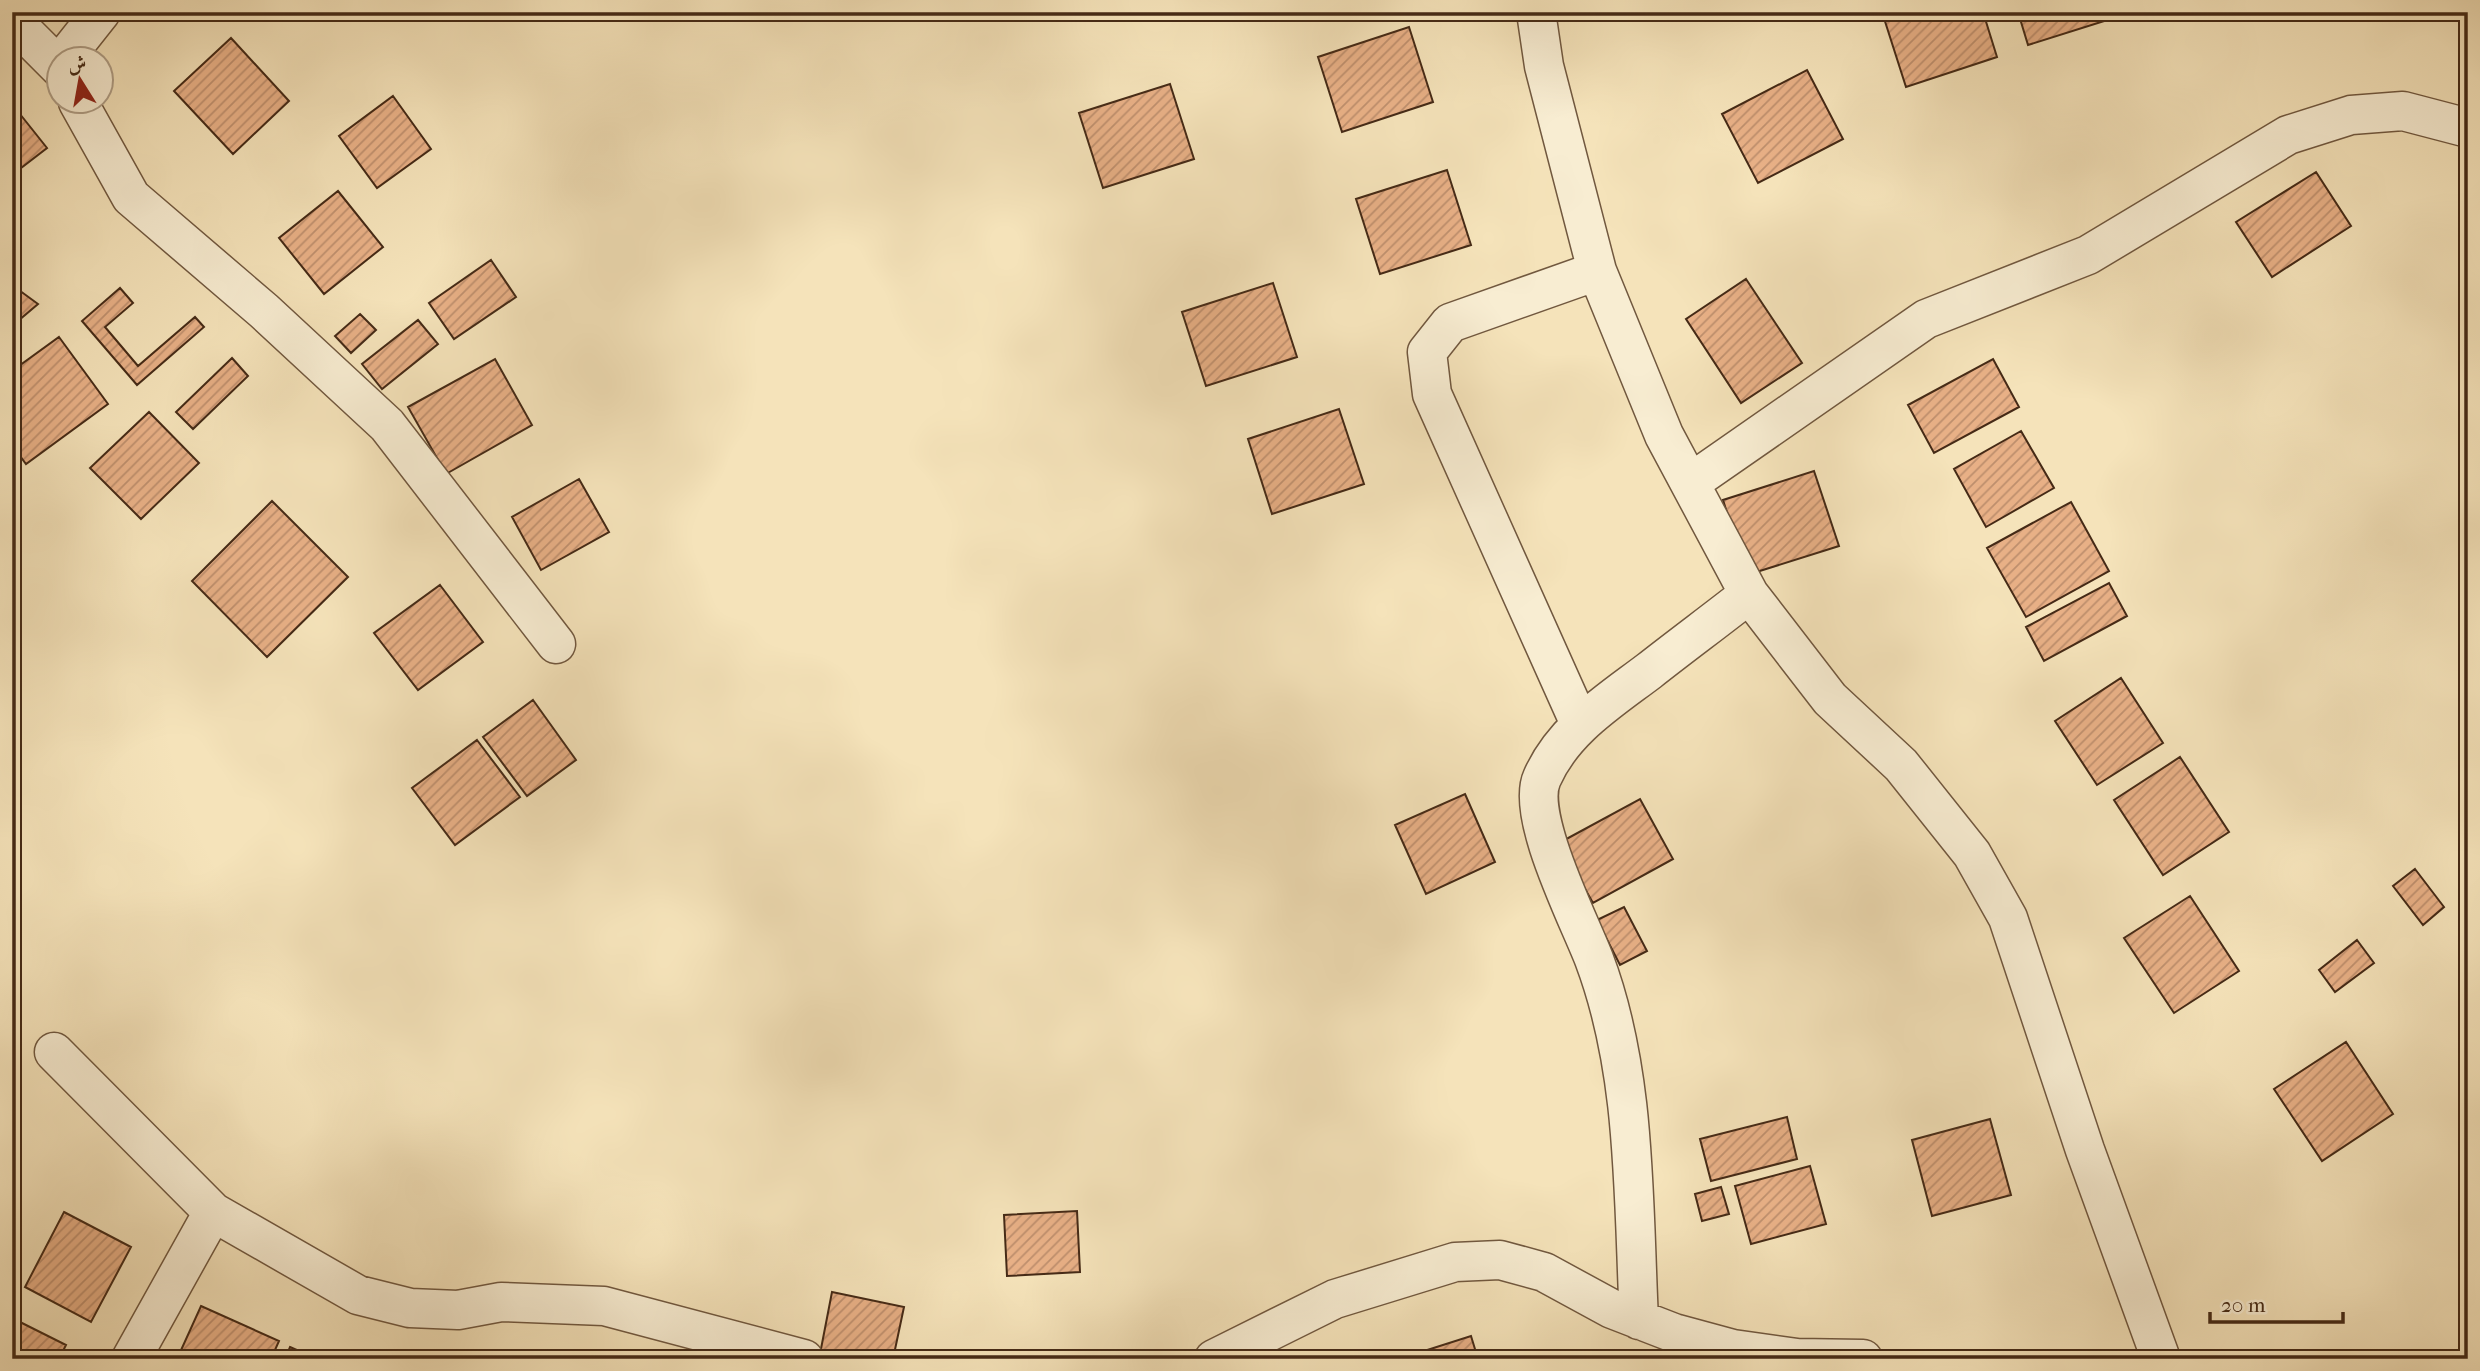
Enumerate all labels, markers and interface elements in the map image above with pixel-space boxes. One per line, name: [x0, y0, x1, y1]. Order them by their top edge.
north arrow: [46, 46, 116, 116]
text: ش: [66, 52, 88, 77]
scale bar: [2210, 1280, 2344, 1324]
text: 20 m: [2221, 1293, 2266, 1317]

